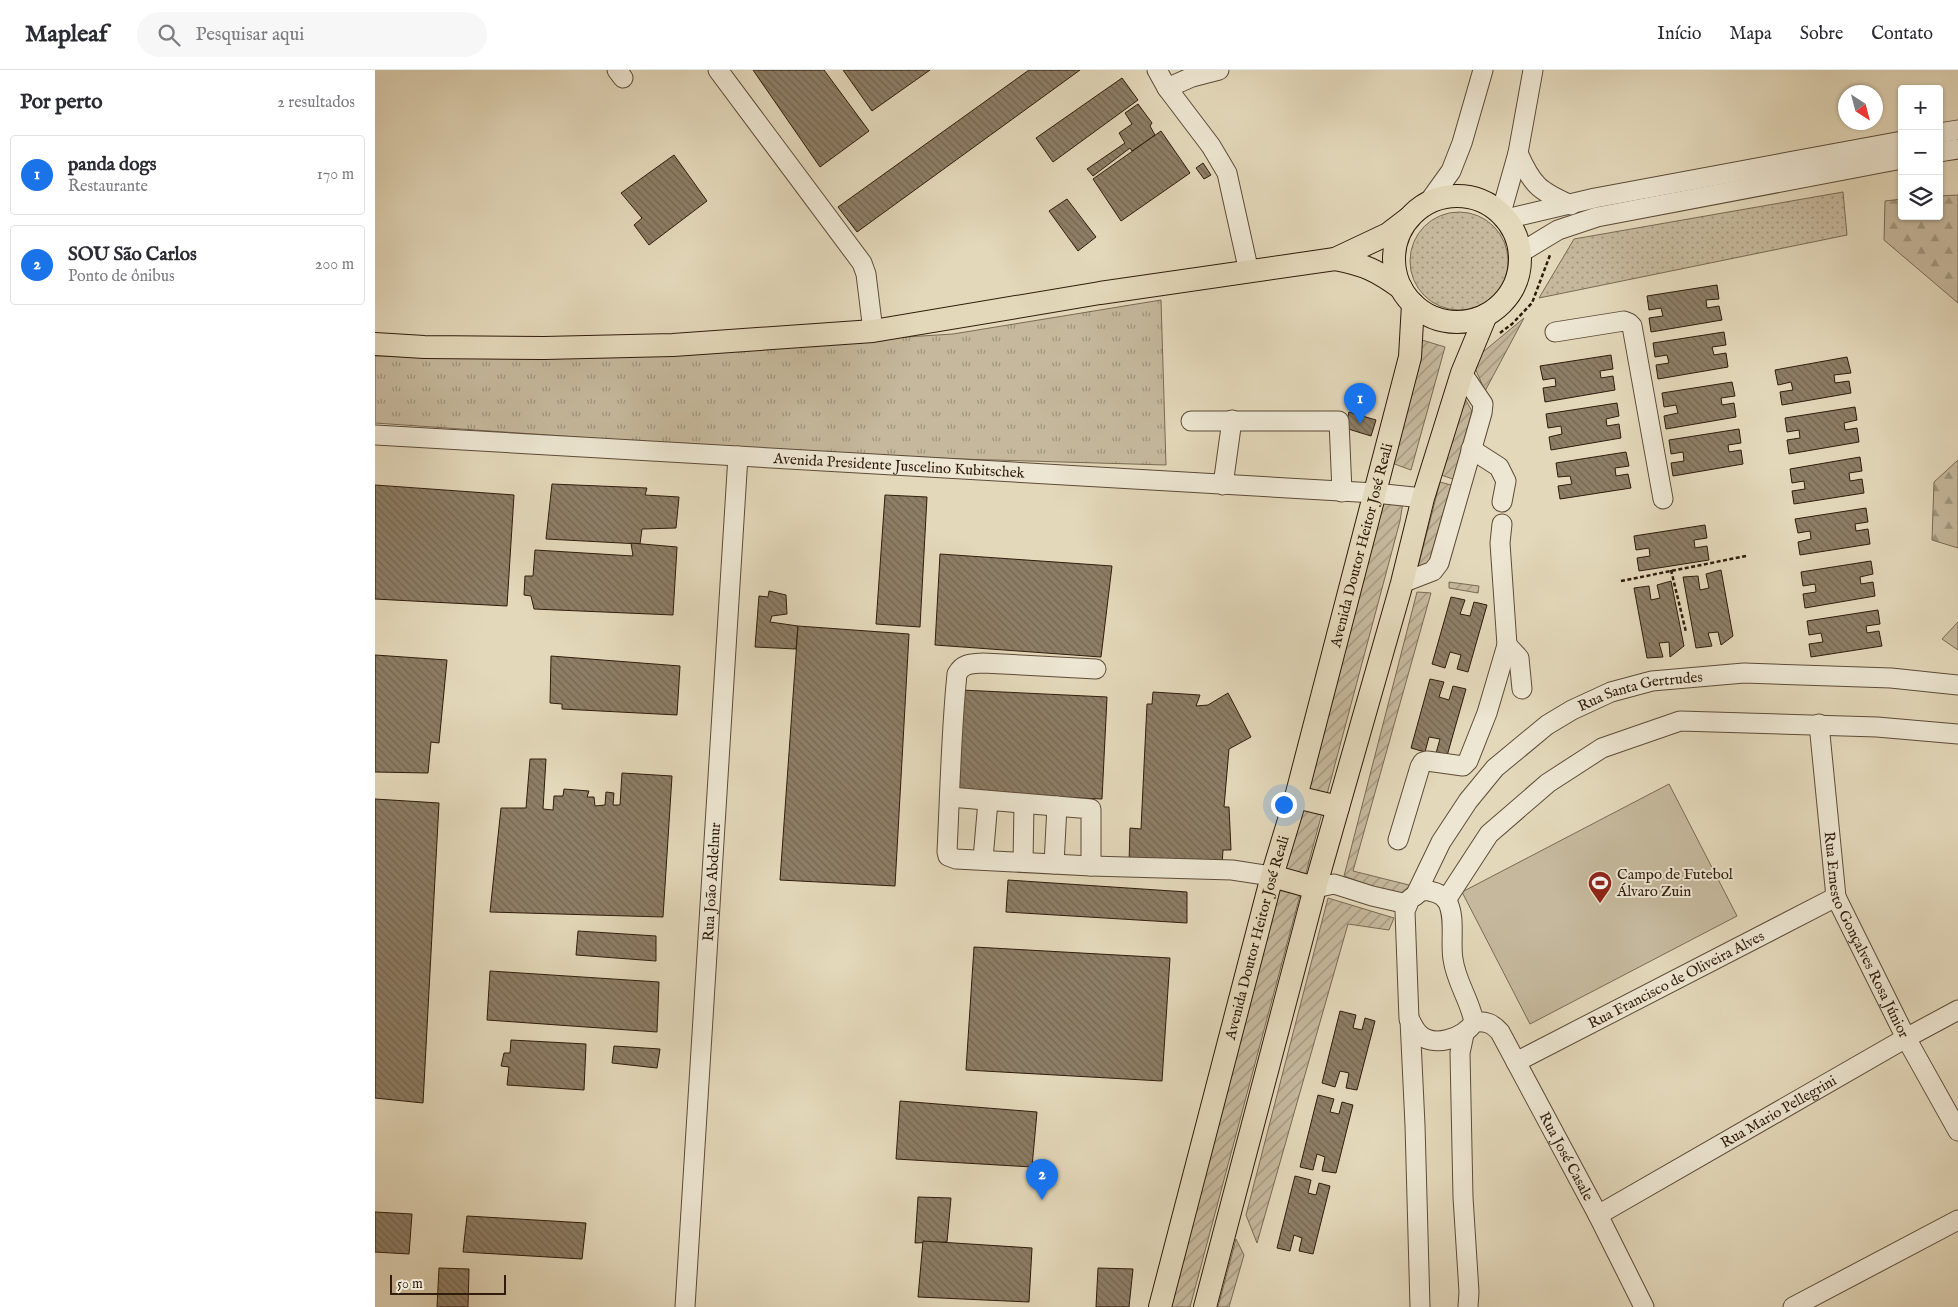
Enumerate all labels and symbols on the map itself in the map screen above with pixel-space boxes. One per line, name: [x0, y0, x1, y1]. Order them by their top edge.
north arrow: [1838, 85, 1883, 130]
pin: 1: [1344, 383, 1376, 424]
street label: Avenida Doutor Heitor José Reali: [1325, 441, 1397, 650]
street label: Avenida Presidente Juscelino Kubitschek: [772, 449, 1026, 482]
street label: Rua Santa Gertrudes: [1575, 667, 1703, 716]
your location: [1271, 792, 1297, 818]
street label: Rua João Abdelnur: [698, 821, 725, 942]
street label: Rua Ernesto Gonçalves Rosa Júnior: [1820, 831, 1914, 1041]
street label: Avenida Doutor Heitor José Reali: [1220, 833, 1293, 1043]
place label: Campo de Futebol Álvaro Zuin: [1616, 865, 1734, 901]
sports icon: Campo de Futebol Álvaro Zuin: [1587, 870, 1613, 904]
street label: Rua Francisco de Oliveira Alves: [1585, 926, 1767, 1033]
street label: Rua Mario Pellegrini: [1717, 1071, 1840, 1152]
street label: Rua José Casale: [1535, 1108, 1598, 1204]
pin: 2: [1026, 1159, 1058, 1200]
scale bar: [390, 1272, 506, 1295]

